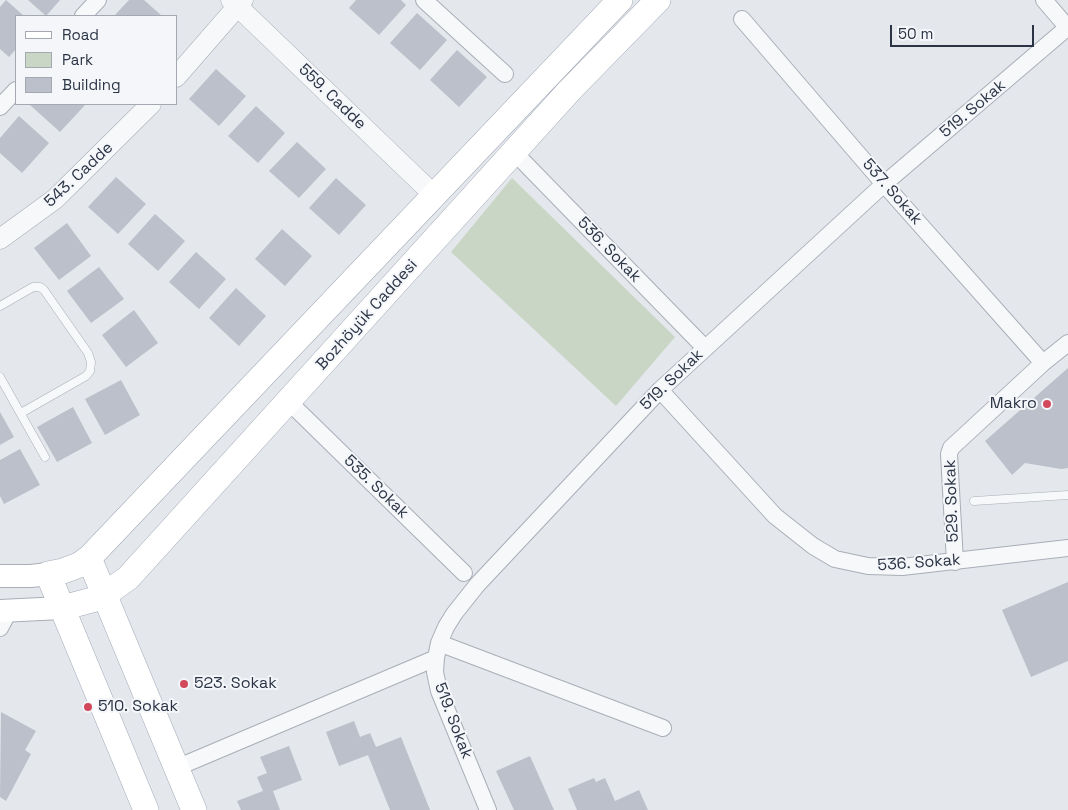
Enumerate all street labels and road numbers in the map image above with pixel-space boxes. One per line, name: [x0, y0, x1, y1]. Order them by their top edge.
street label: 559. Cadde: [294, 60, 370, 134]
street label: 519. Sokak: [936, 76, 1010, 142]
street label: 543. Cadde: [41, 138, 117, 212]
street label: 537. Sokak: [858, 155, 926, 229]
street label: 536. Sokak: [573, 213, 645, 287]
street label: Bozhöyük Caddesi: [312, 256, 422, 374]
street label: 519. Sokak: [637, 345, 707, 415]
street label: 535. Sokak: [340, 451, 412, 523]
street label: 529. Sokak: [941, 459, 963, 543]
street label: 536. Sokak: [877, 551, 961, 575]
street label: 519. Sokak: [430, 680, 476, 762]

